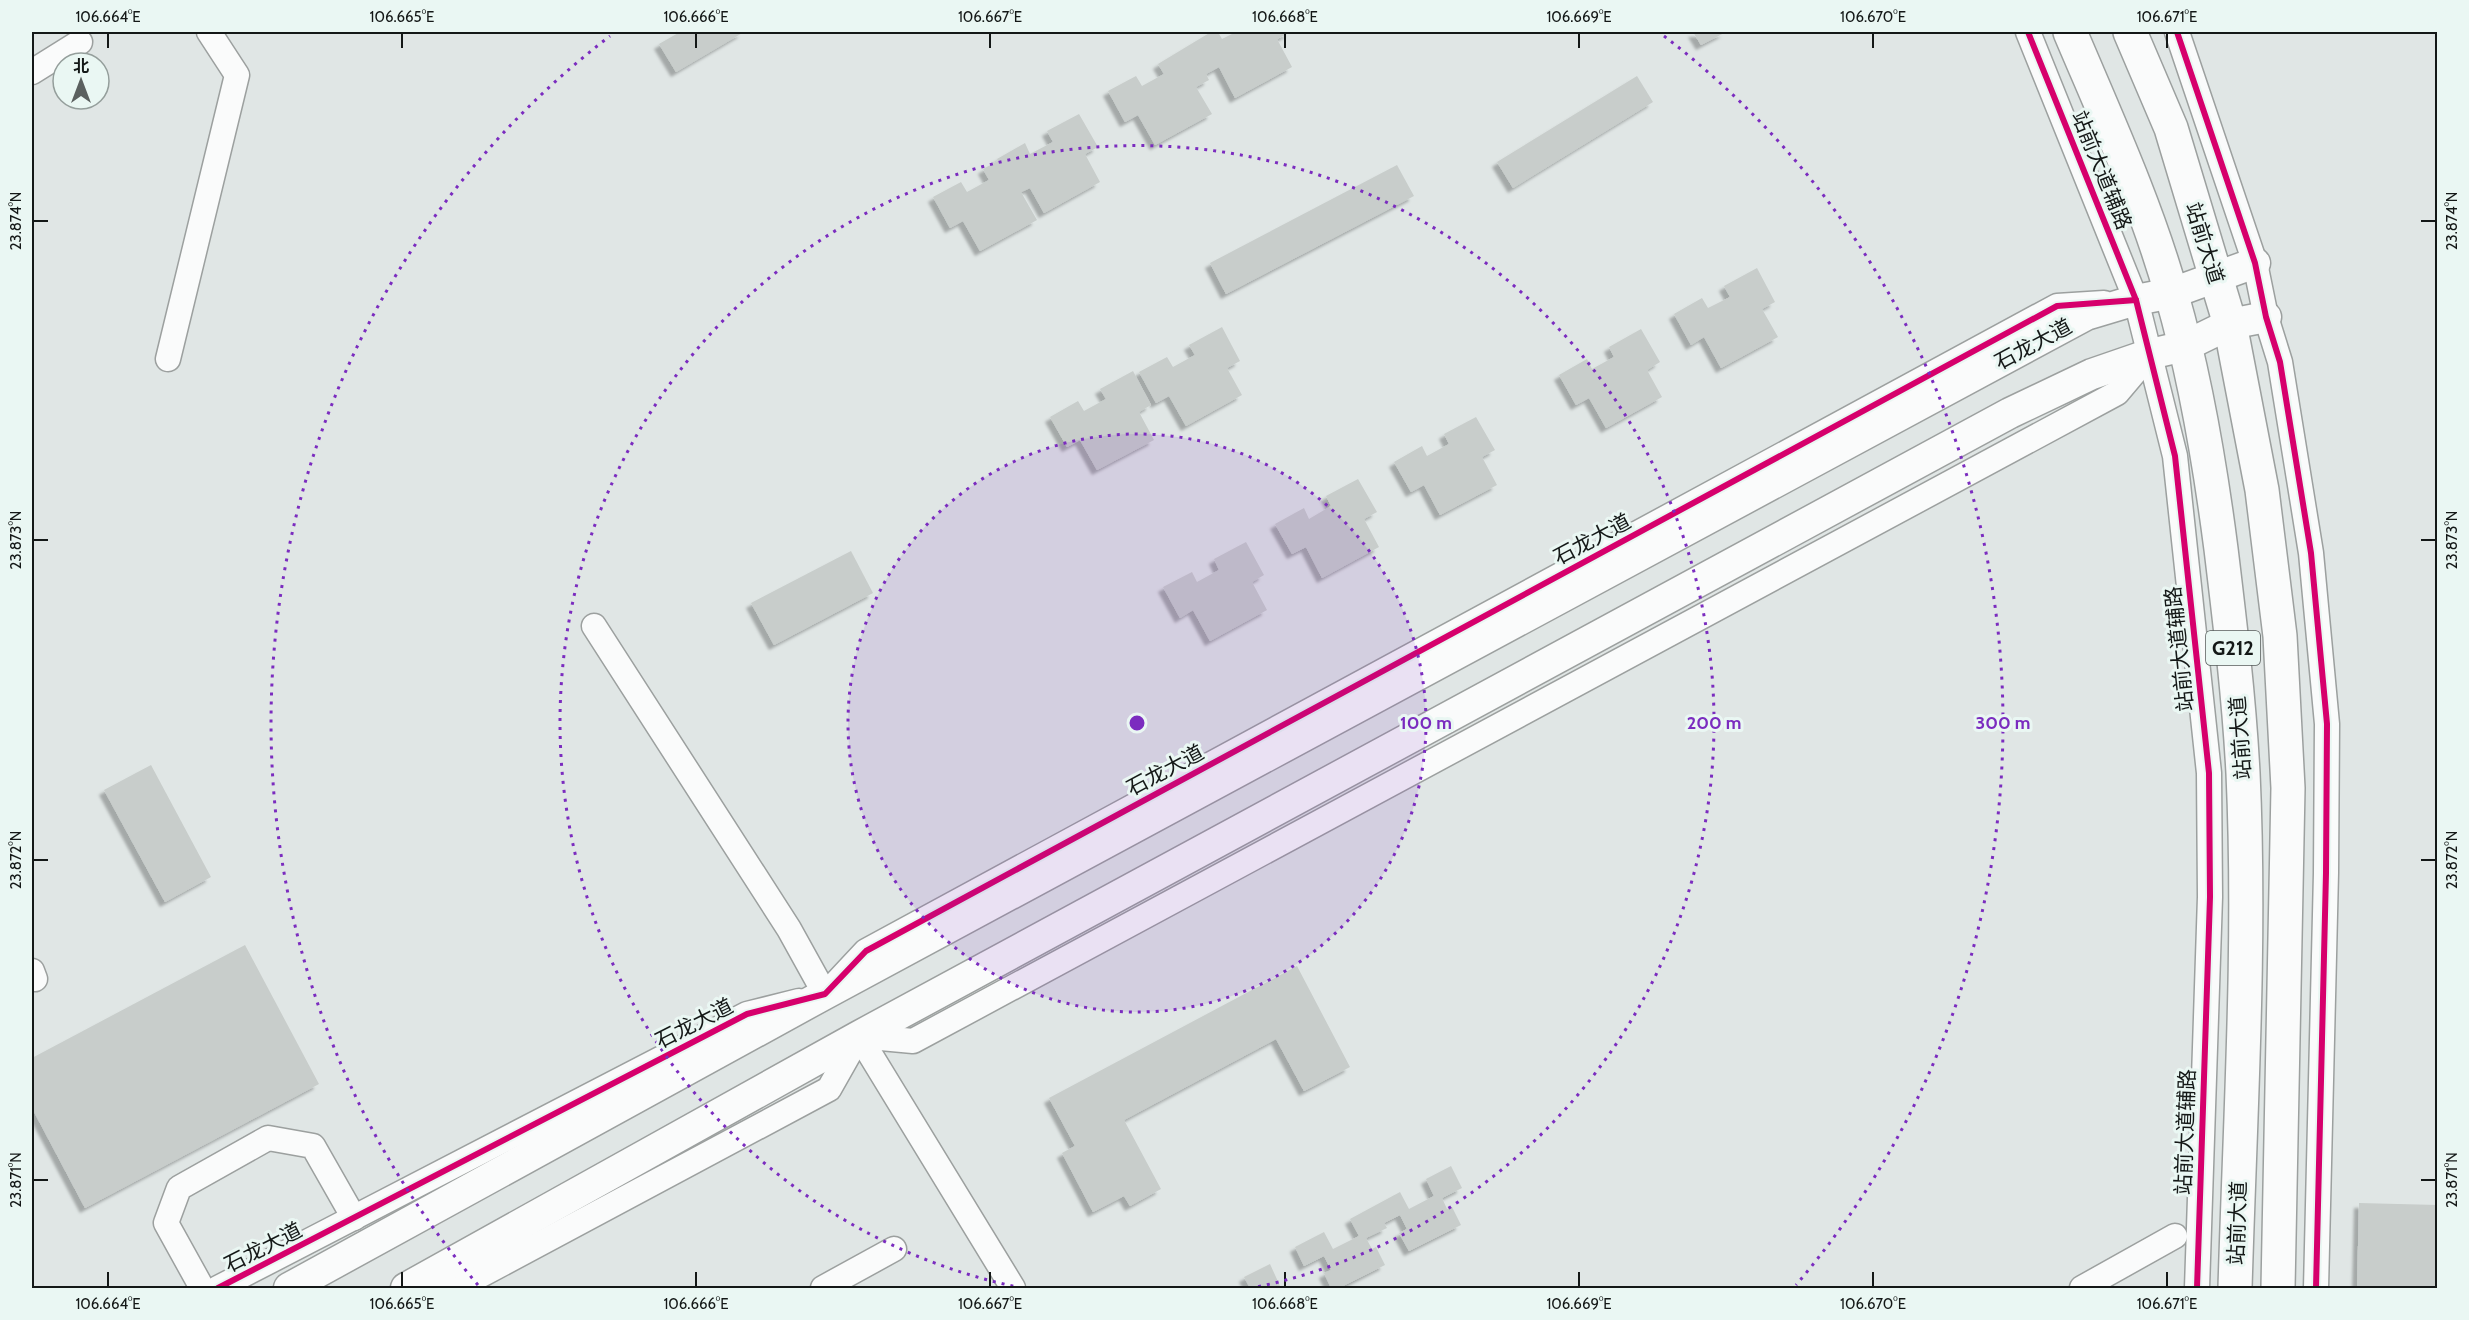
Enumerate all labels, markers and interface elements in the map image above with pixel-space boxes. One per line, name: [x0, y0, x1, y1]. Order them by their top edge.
text: 106.664°E: [75, 8, 141, 26]
text: 106.665°E: [370, 8, 434, 26]
text: 106.666°E: [663, 8, 729, 26]
text: 106.667°E: [958, 8, 1022, 26]
text: 106.668°E: [1252, 8, 1318, 26]
text: 106.669°E: [1546, 8, 1612, 26]
text: 106.670°E: [1840, 8, 1906, 26]
text: 106.671°E: [2137, 8, 2197, 26]
north arrow: [51, 51, 111, 111]
text: 北: [73, 57, 89, 76]
street label: 站前大道辅路: [2067, 107, 2137, 233]
text: 23.874°N: [7, 192, 25, 250]
text: 23.874°N: [2443, 192, 2461, 250]
street label: 站前大道: [2181, 199, 2229, 287]
street label: 石龙大道: [1990, 313, 2076, 375]
street label: 石龙大道: [1549, 508, 1635, 570]
text: 23.873°N: [7, 511, 25, 569]
text: 23.873°N: [2443, 511, 2461, 569]
street label: 站前大道辅路: [2160, 585, 2198, 713]
road number: G212: [2206, 631, 2260, 665]
street label: 站前大道: [2225, 695, 2255, 781]
text: 100 m: [1400, 712, 1452, 734]
text: 200 m: [1687, 712, 1741, 734]
text: 300 m: [1976, 712, 2030, 734]
centre of rings: [1127, 713, 1147, 733]
street label: 石龙大道: [1122, 739, 1208, 801]
text: 23.872°N: [7, 831, 25, 889]
text: 23.872°N: [2443, 831, 2461, 889]
street label: 石龙大道: [651, 993, 737, 1053]
street label: 站前大道辅路: [2170, 1069, 2200, 1195]
text: 23.871°N: [7, 1152, 25, 1208]
text: 23.871°N: [2443, 1152, 2461, 1208]
street label: 站前大道: [2223, 1181, 2251, 1265]
street label: 石龙大道: [220, 1217, 306, 1277]
text: 106.664°E: [75, 1295, 141, 1313]
text: 106.665°E: [370, 1295, 434, 1313]
text: 106.666°E: [663, 1295, 729, 1313]
text: 106.667°E: [958, 1295, 1022, 1313]
text: 106.668°E: [1252, 1295, 1318, 1313]
text: 106.669°E: [1546, 1295, 1612, 1313]
text: 106.670°E: [1840, 1295, 1906, 1313]
text: 106.671°E: [2137, 1295, 2197, 1313]

